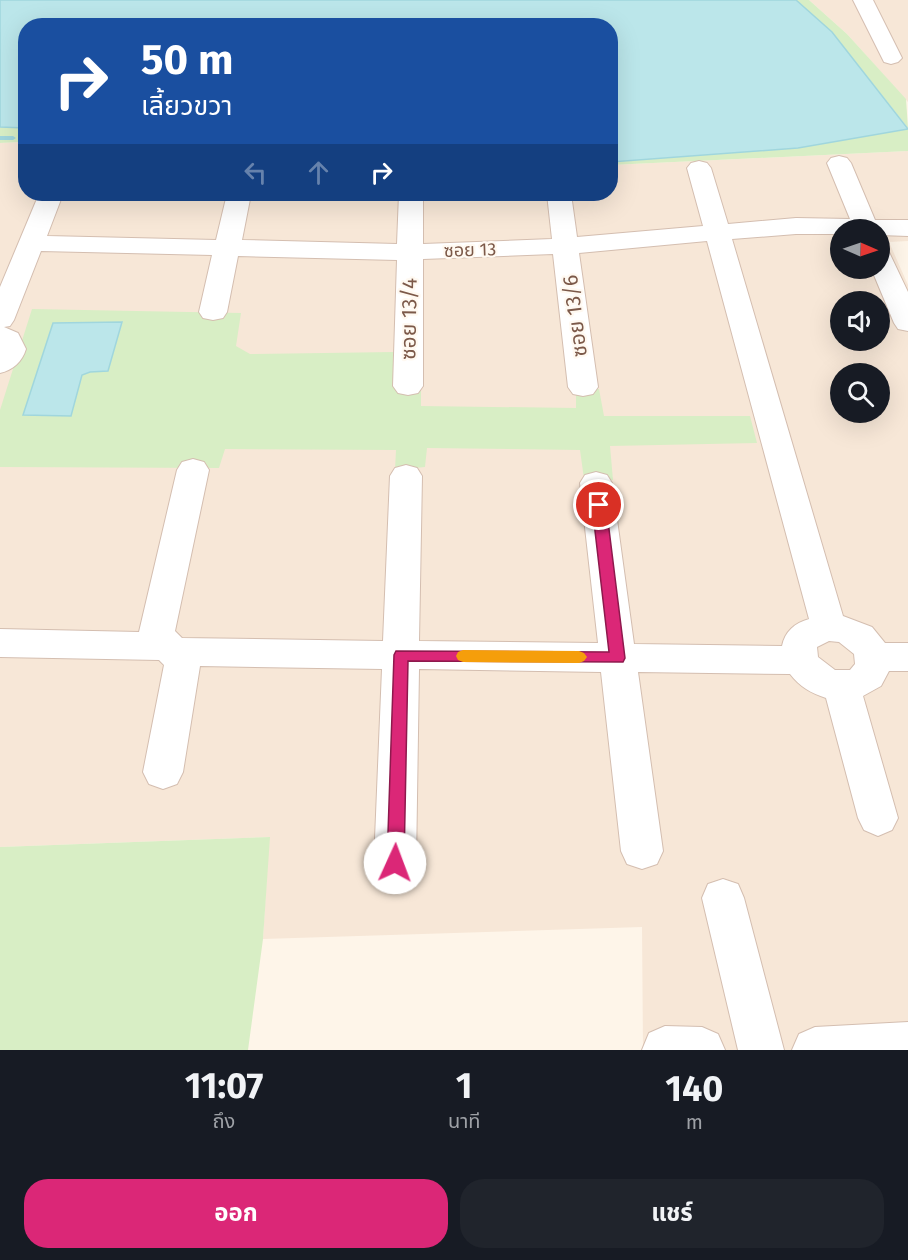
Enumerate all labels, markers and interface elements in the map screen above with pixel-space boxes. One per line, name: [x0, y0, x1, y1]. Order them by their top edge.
text: 50 m: [141, 35, 234, 85]
icon: right: [42, 42, 120, 120]
text: เลี้ยวขวา: [141, 90, 232, 122]
icon: left: [239, 156, 272, 189]
icon: ahead: [302, 156, 335, 189]
icon: right: [365, 156, 398, 189]
north arrow: [830, 219, 890, 279]
map controls: [830, 219, 890, 423]
street label: ซอย 13: [443, 238, 497, 262]
street label: ซอย 13/6: [557, 274, 593, 358]
street label: ซอย 13/4: [395, 278, 423, 360]
button: sound: [830, 291, 890, 351]
button: search: [830, 363, 890, 423]
pin: [573, 479, 624, 530]
icon: arrive: [582, 488, 615, 521]
position arrow: [363, 831, 427, 895]
text: 11:07: [185, 1064, 263, 1108]
text: 1: [456, 1064, 473, 1108]
text: 140: [665, 1067, 723, 1111]
text: ถึง: [213, 1109, 235, 1133]
text: นาที: [448, 1109, 481, 1133]
text: m: [686, 1110, 703, 1134]
button: ออก: [24, 1179, 448, 1248]
button: แชร์: [460, 1179, 884, 1248]

